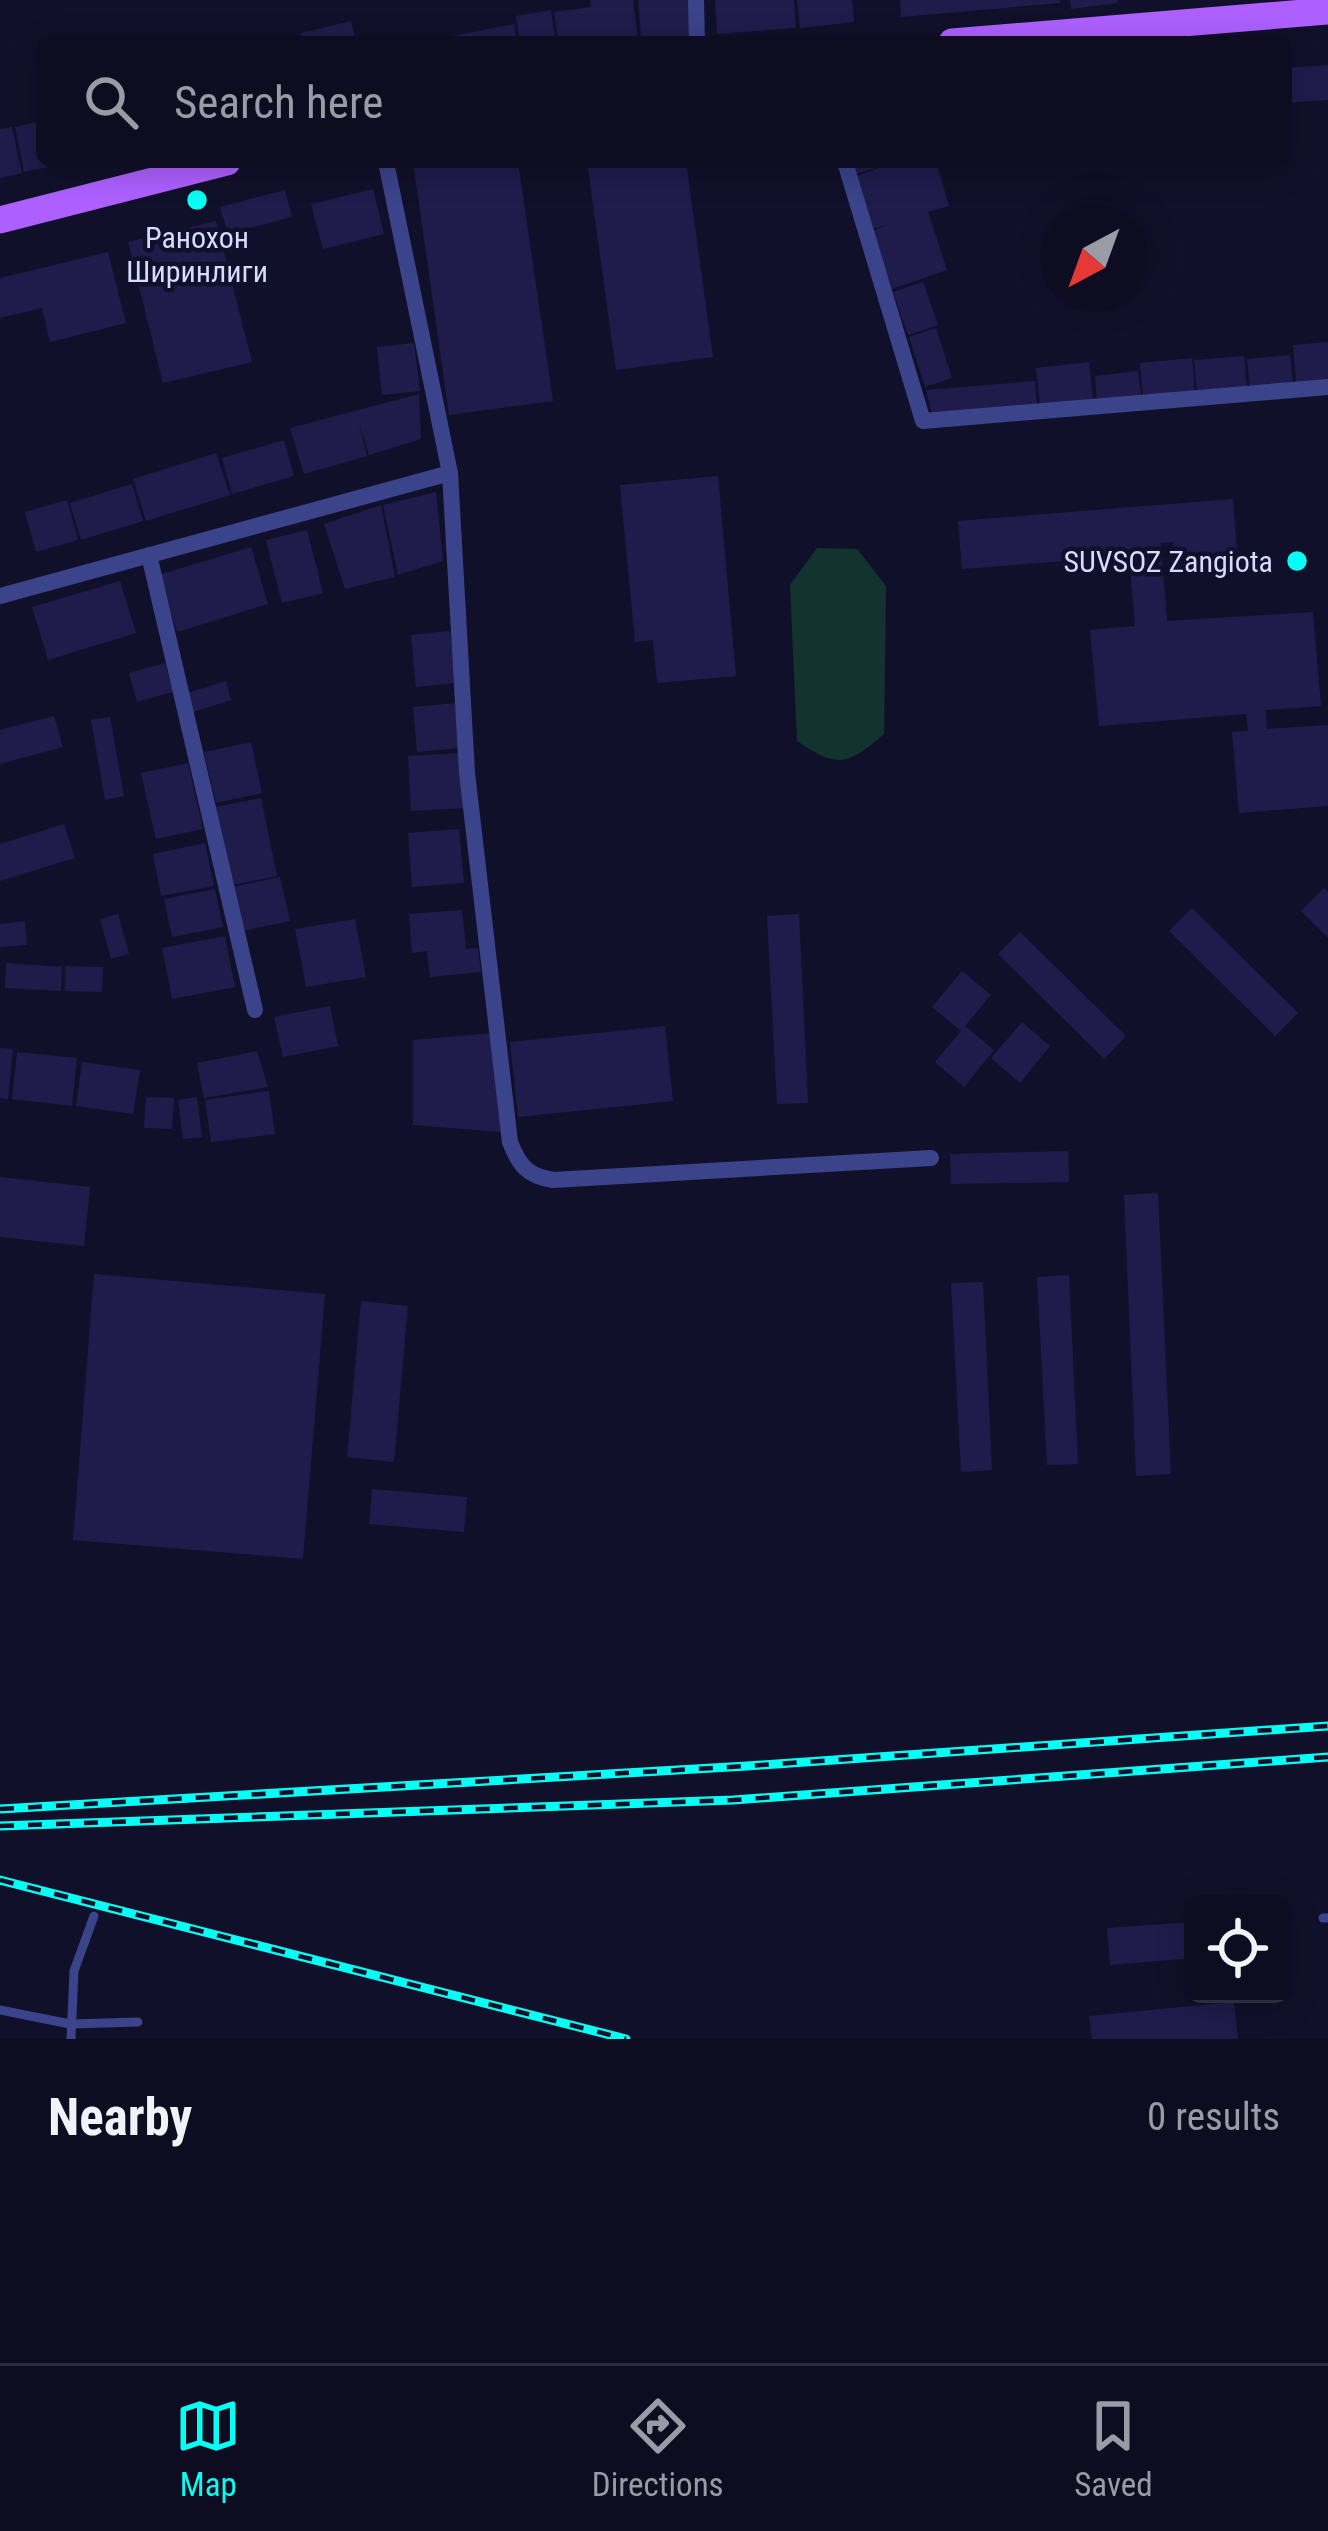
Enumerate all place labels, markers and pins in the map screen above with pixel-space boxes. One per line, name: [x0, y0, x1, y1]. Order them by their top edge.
marker: Ранохон Ширинлиги: [184, 187, 210, 213]
place label: Ранохон Ширинлиги: [126, 220, 268, 289]
place label: SUVSOZ Zangiota: [1063, 544, 1273, 579]
marker: SUVSOZ Zangiota: [1284, 548, 1310, 574]

